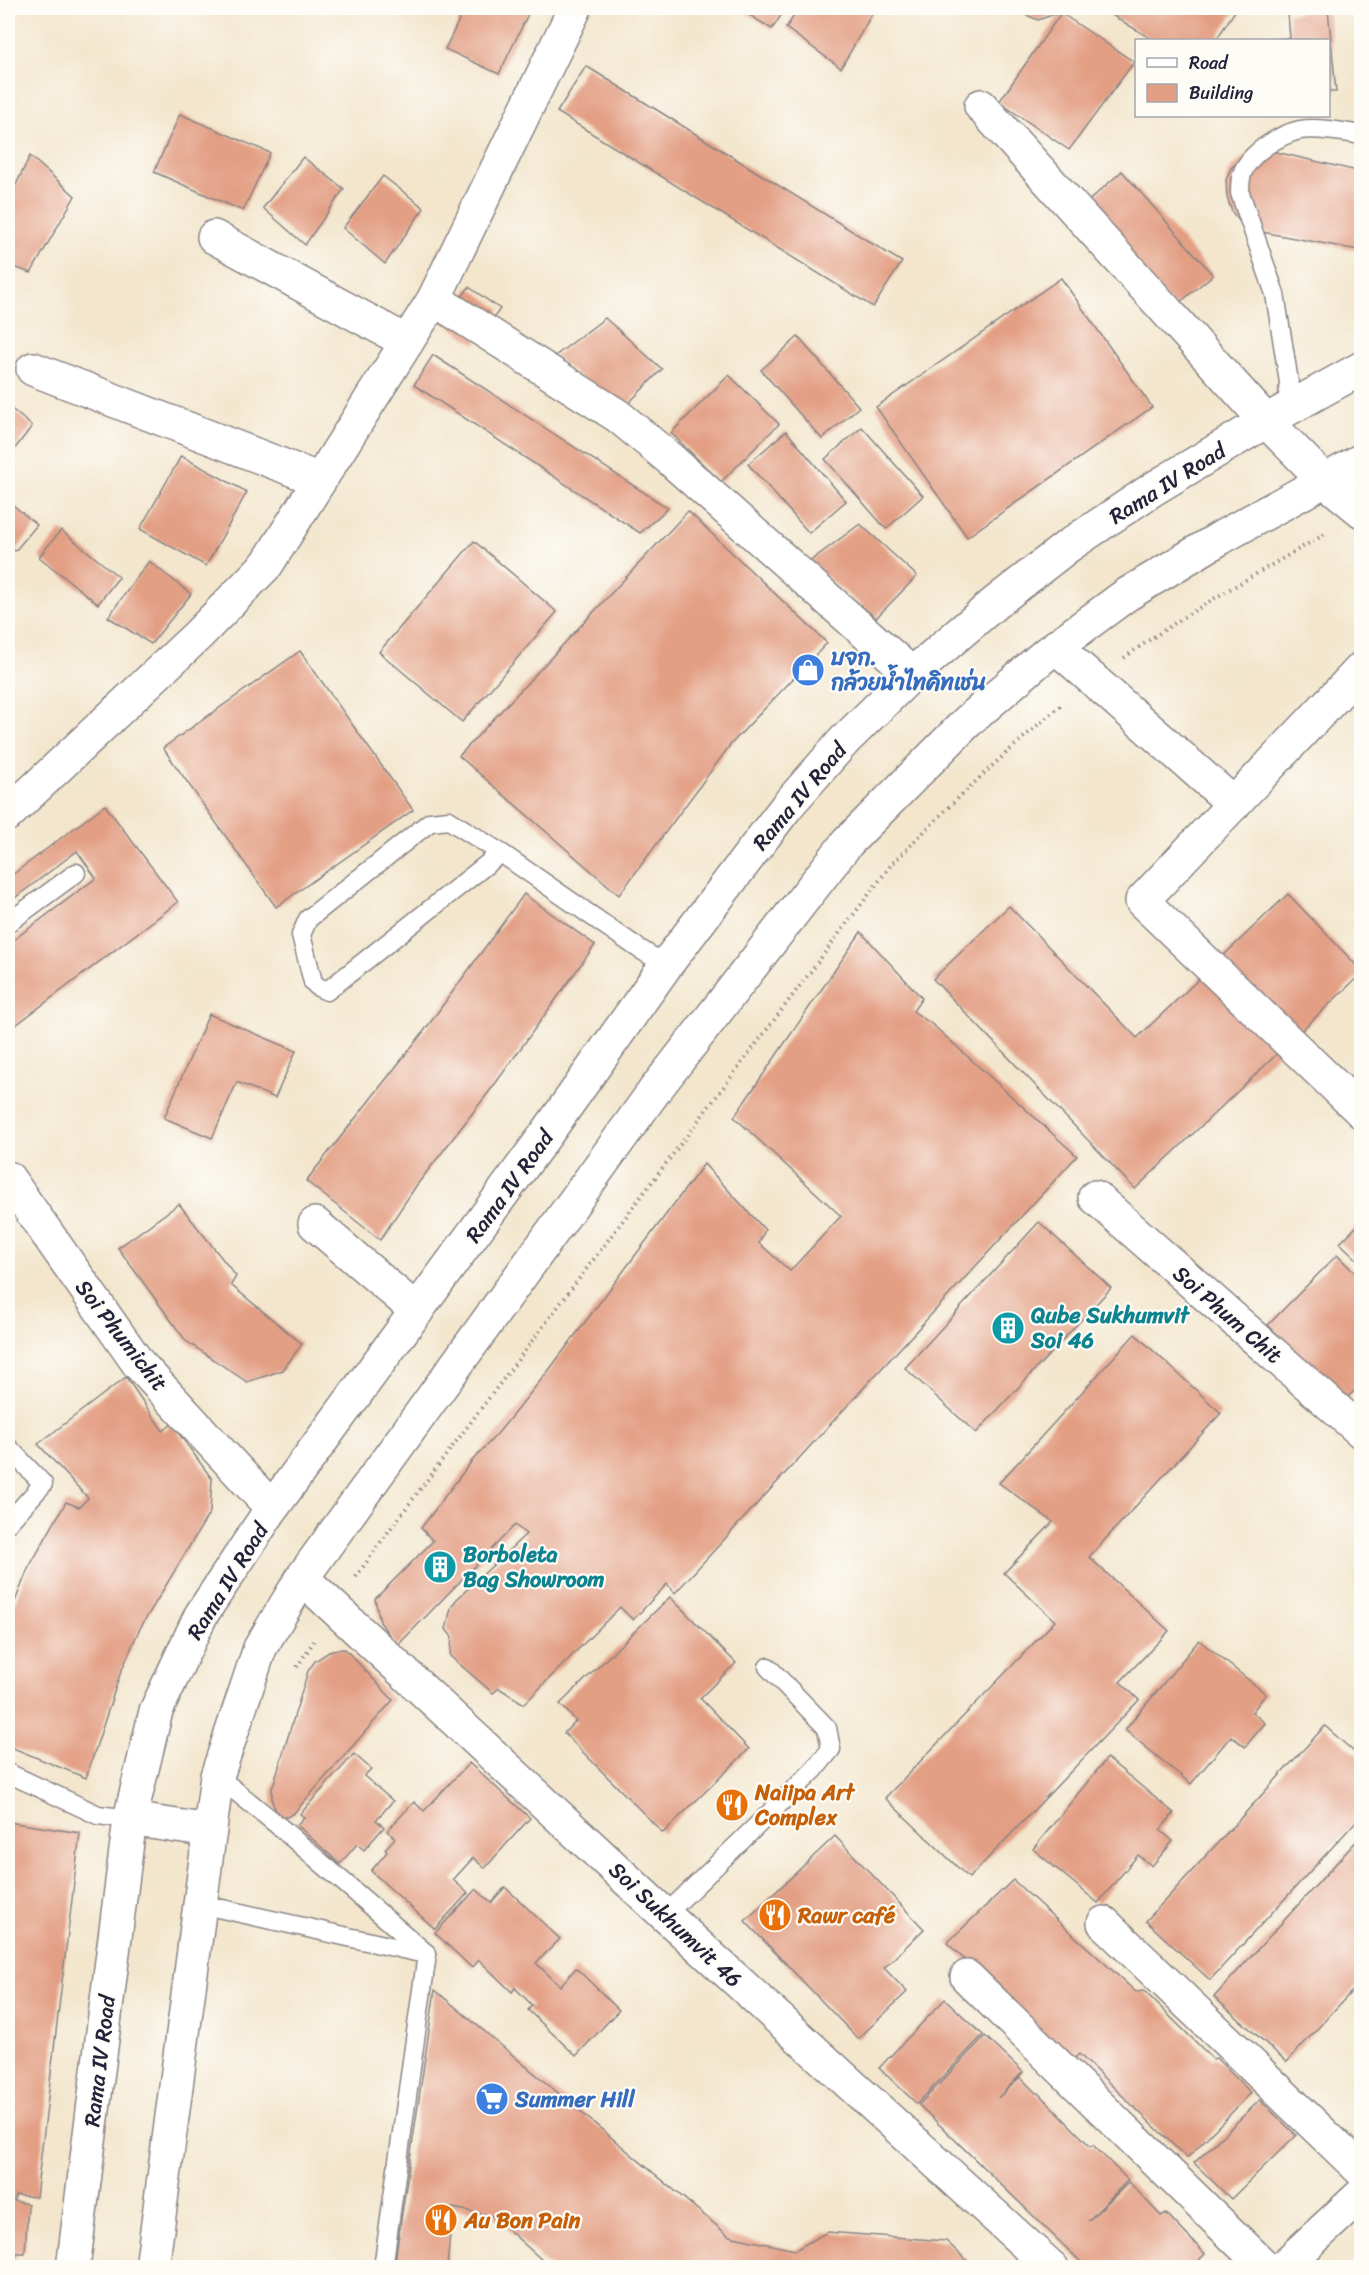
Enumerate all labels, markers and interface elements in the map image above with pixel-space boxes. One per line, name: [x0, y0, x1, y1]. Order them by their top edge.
legend: [1135, 39, 1330, 117]
text: Road: [1189, 47, 1229, 79]
text: Building: [1189, 77, 1253, 109]
street label: Rama IV Road: [1101, 431, 1235, 535]
place label: บจก. กล้วยน้ำไทคิทเช่น: [830, 638, 986, 702]
shop icon: บจก. กล้วยน้ำไทคิทเช่น: [790, 652, 826, 688]
street label: Rama IV Road: [742, 732, 858, 859]
street label: Rama IV Road: [455, 1120, 565, 1251]
street label: Soi Phum Chit: [1164, 1255, 1292, 1374]
street label: Soi Phumichit: [65, 1270, 179, 1400]
place label: Qube Sukhumvit Soi 46: [1030, 1296, 1190, 1360]
building icon: Qube Sukhumvit Soi 46: [990, 1310, 1026, 1346]
street label: Rama IV Road: [176, 1514, 280, 1648]
place label: Borboleta Bag Showroom: [463, 1535, 605, 1599]
building icon: Borboleta Bag Showroom: [422, 1549, 458, 1585]
place label: Naiipa Art Complex: [754, 1773, 855, 1837]
restaurant icon: Naiipa Art Complex: [714, 1787, 750, 1823]
street label: Soi Sukhumvit 46: [599, 1851, 752, 1997]
place label: Rawr café: [797, 1896, 896, 1935]
restaurant icon: Rawr café: [757, 1897, 793, 1933]
street label: Rama IV Road: [72, 1992, 127, 2129]
place label: Summer Hill: [514, 2080, 636, 2119]
supermarket icon: Summer Hill: [474, 2081, 510, 2117]
place label: Au Bon Pain: [463, 2201, 581, 2240]
restaurant icon: Au Bon Pain: [423, 2202, 459, 2238]

